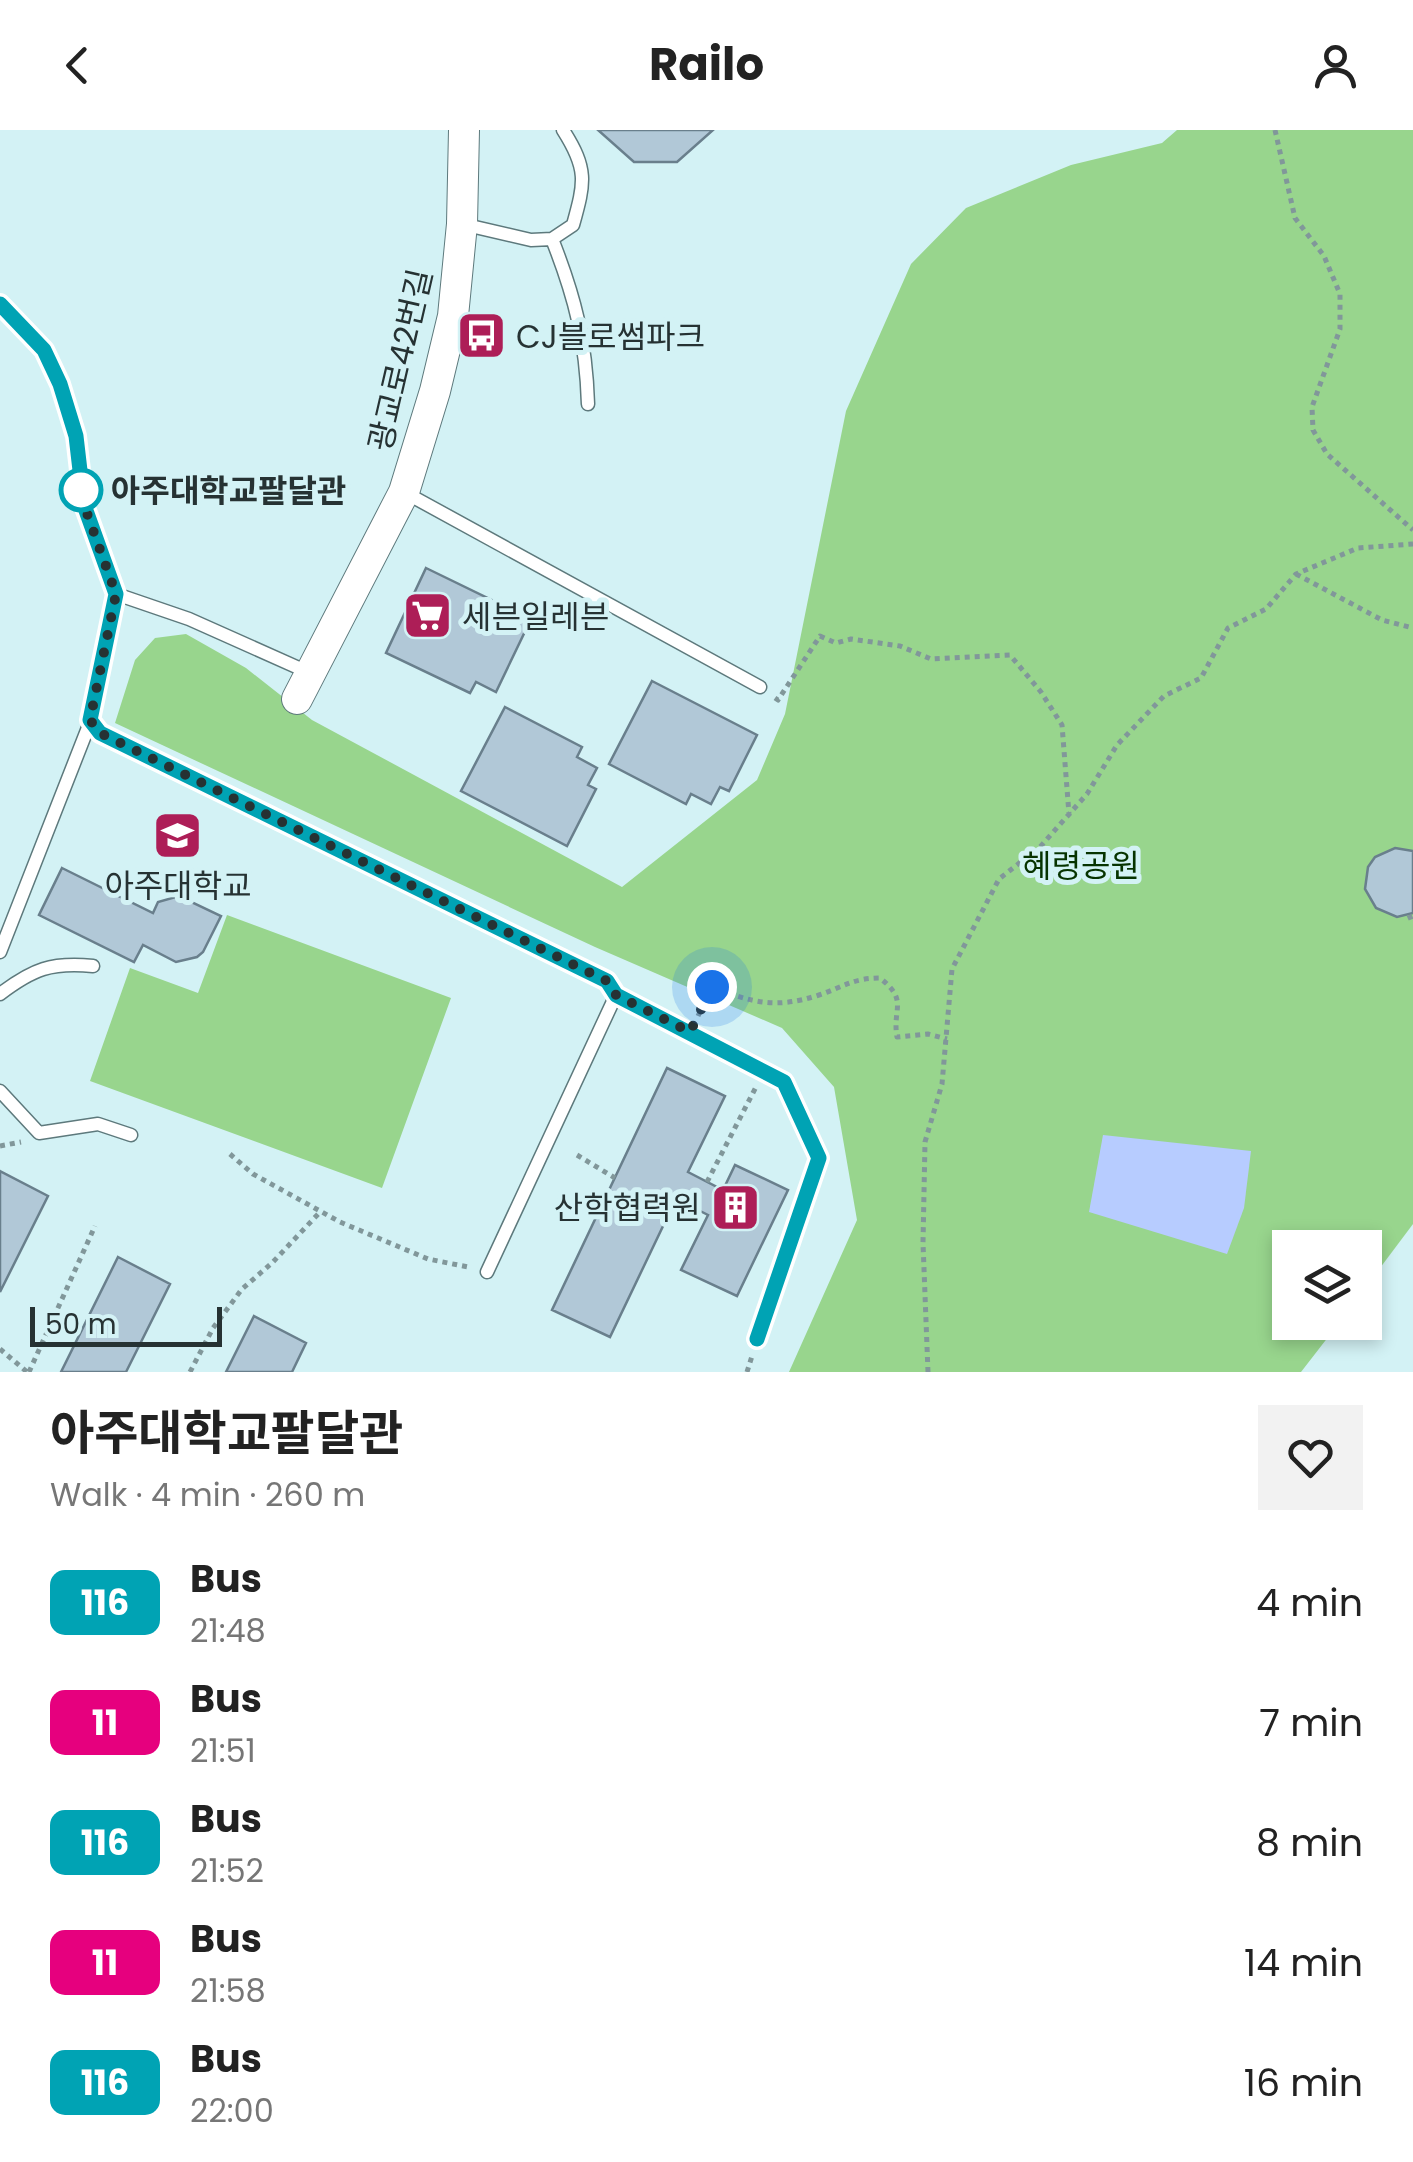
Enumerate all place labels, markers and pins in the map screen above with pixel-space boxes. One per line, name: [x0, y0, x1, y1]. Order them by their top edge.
bus stop icon: CJ블로썸파크: [455, 310, 507, 362]
place label: CJ블로썸파크: [516, 314, 705, 359]
place label: 아주대학교팔달관: [111, 468, 347, 513]
marker: 아주대학교팔달관: [60, 469, 102, 511]
supermarket icon: 세븐일레븐: [401, 590, 453, 642]
place label: 세븐일레븐: [462, 594, 609, 639]
school or university icon: 아주대학교: [152, 809, 204, 861]
place label: 아주대학교: [104, 863, 252, 908]
building icon: 산학협력원: [710, 1181, 762, 1233]
place label: 산학협력원: [554, 1185, 701, 1230]

